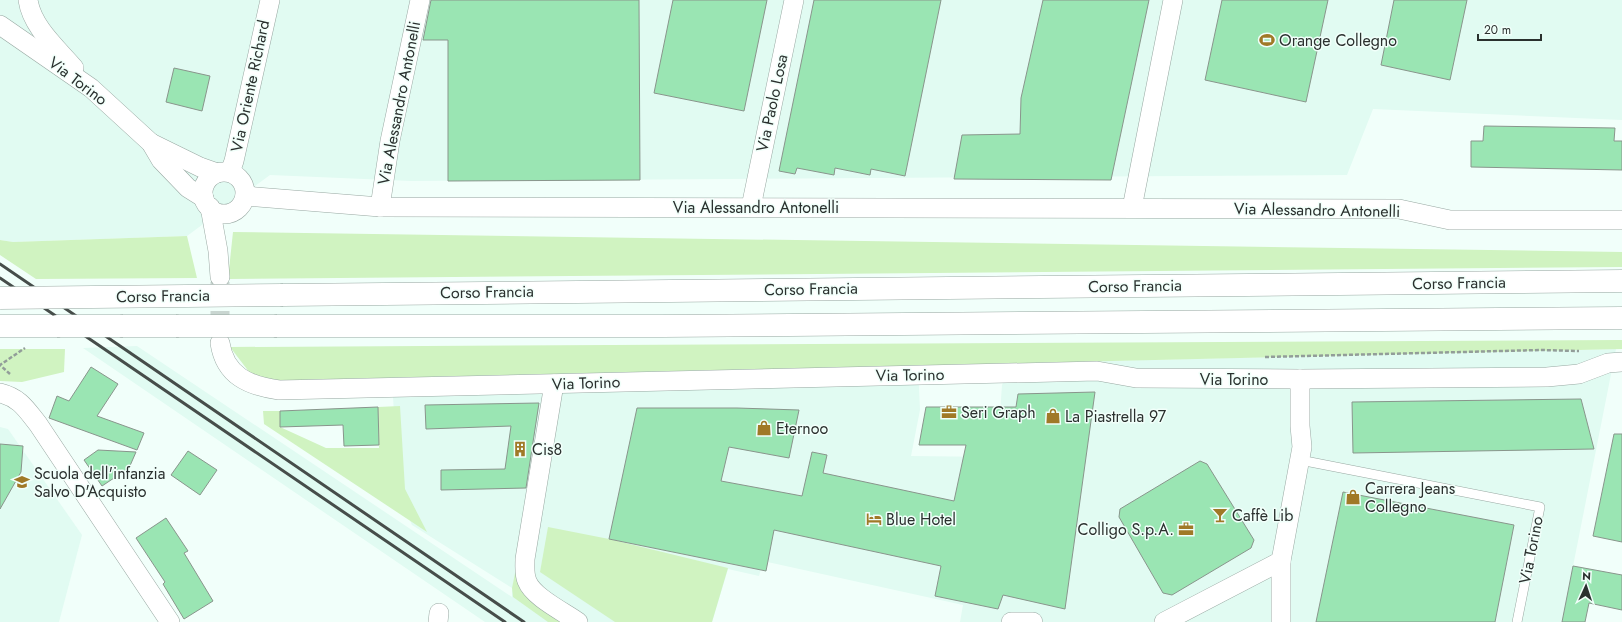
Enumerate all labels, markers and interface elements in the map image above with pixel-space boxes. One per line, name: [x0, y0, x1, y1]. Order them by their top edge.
scale bar: [1478, 16, 1541, 42]
street label: Via Oriente Richard: [225, 18, 275, 154]
street label: Via Alessandro Antonelli: [372, 19, 426, 187]
text: 20 m: [1484, 21, 1511, 39]
place label: Orange Collegno: [1279, 29, 1397, 52]
sports icon: Orange Collegno: [1258, 31, 1276, 49]
street label: Via Torino: [44, 51, 113, 111]
street label: Via Paolo Losa: [750, 52, 794, 154]
street label: Via Alessandro Antonelli: [673, 196, 839, 219]
street label: Via Alessandro Antonelli: [1234, 197, 1400, 223]
street label: Corso Francia: [1412, 271, 1506, 295]
street label: Corso Francia: [1088, 274, 1182, 298]
street label: Corso Francia: [764, 277, 858, 301]
street label: Corso Francia: [440, 280, 534, 304]
street label: Corso Francia: [116, 284, 210, 308]
street label: Via Torino: [876, 363, 945, 387]
street label: Via Torino: [1200, 368, 1269, 391]
street label: Via Torino: [551, 370, 621, 396]
place label: Seri Graph: [961, 401, 1036, 424]
office icon: Seri Graph: [940, 403, 958, 421]
place label: La Piastrella 97: [1065, 405, 1167, 428]
shop icon: La Piastrella 97: [1044, 407, 1062, 425]
place label: Eternoo: [776, 417, 829, 440]
shop icon: Eternoo: [755, 419, 773, 437]
place label: Cis8: [532, 438, 562, 461]
building icon: Cis8: [511, 440, 529, 458]
place label: Scuola dell'infanzia Salvo D'Acquisto: [34, 462, 165, 503]
school or university icon: Scuola dell'infanzia Salvo D'Acquisto: [13, 473, 31, 491]
place label: Carrera Jeans Collegno: [1365, 477, 1455, 518]
shop icon: Carrera Jeans Collegno: [1344, 488, 1362, 506]
place label: Caffè Lib: [1232, 504, 1293, 527]
bar icon: Caffè Lib: [1211, 506, 1229, 524]
place label: Blue Hotel: [886, 508, 956, 531]
hotel icon: Blue Hotel: [865, 510, 883, 528]
street label: Via Torino: [1513, 514, 1549, 586]
place label: Colligo S.p.A.: [1078, 518, 1174, 541]
office icon: Colligo S.p.A.: [1177, 520, 1195, 538]
north arrow: [1566, 566, 1606, 606]
text: N: [1582, 568, 1591, 584]

